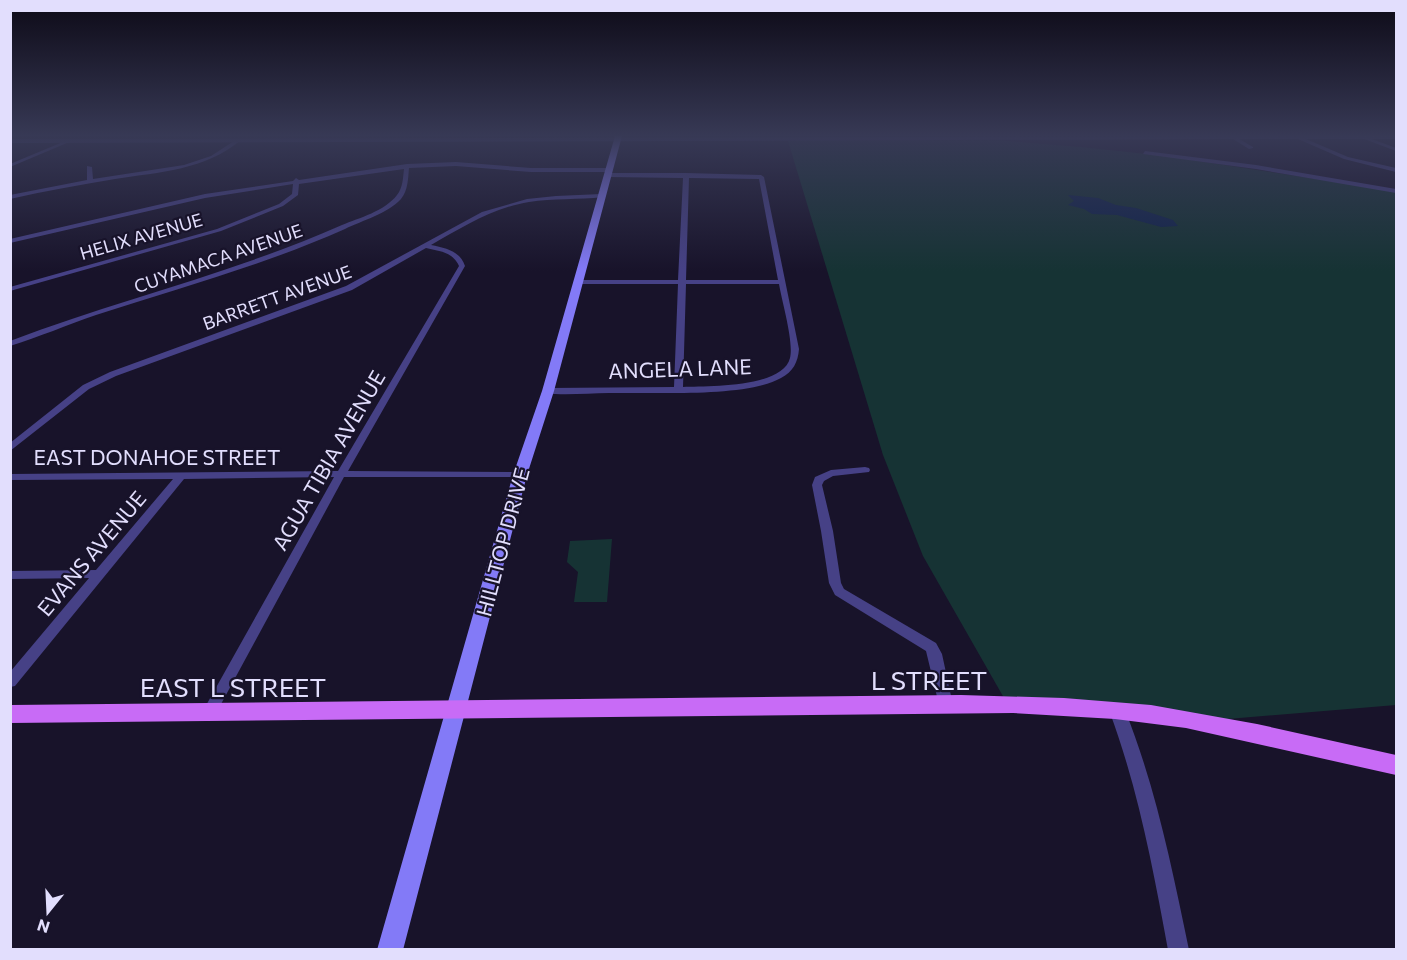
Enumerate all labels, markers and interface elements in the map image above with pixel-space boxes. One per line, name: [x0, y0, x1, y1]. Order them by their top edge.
street label: HELIX AVENUE: [77, 208, 205, 264]
street label: CUYAMACA AVENUE: [131, 219, 305, 297]
street label: BARRETT AVENUE: [200, 260, 354, 334]
street label: ANGELA LANE: [608, 353, 752, 383]
street label: AGUA TIBIA AVENUE: [266, 366, 390, 554]
street label: EAST DONAHOE STREET: [34, 444, 280, 469]
street label: HILLTOP DRIVE: [470, 465, 534, 619]
street label: EVANS AVENUE: [31, 485, 151, 621]
street label: L STREET: [871, 664, 987, 695]
street label: EAST L STREET: [140, 671, 326, 702]
north arrow: [18, 882, 78, 942]
text: N: [35, 916, 52, 938]

